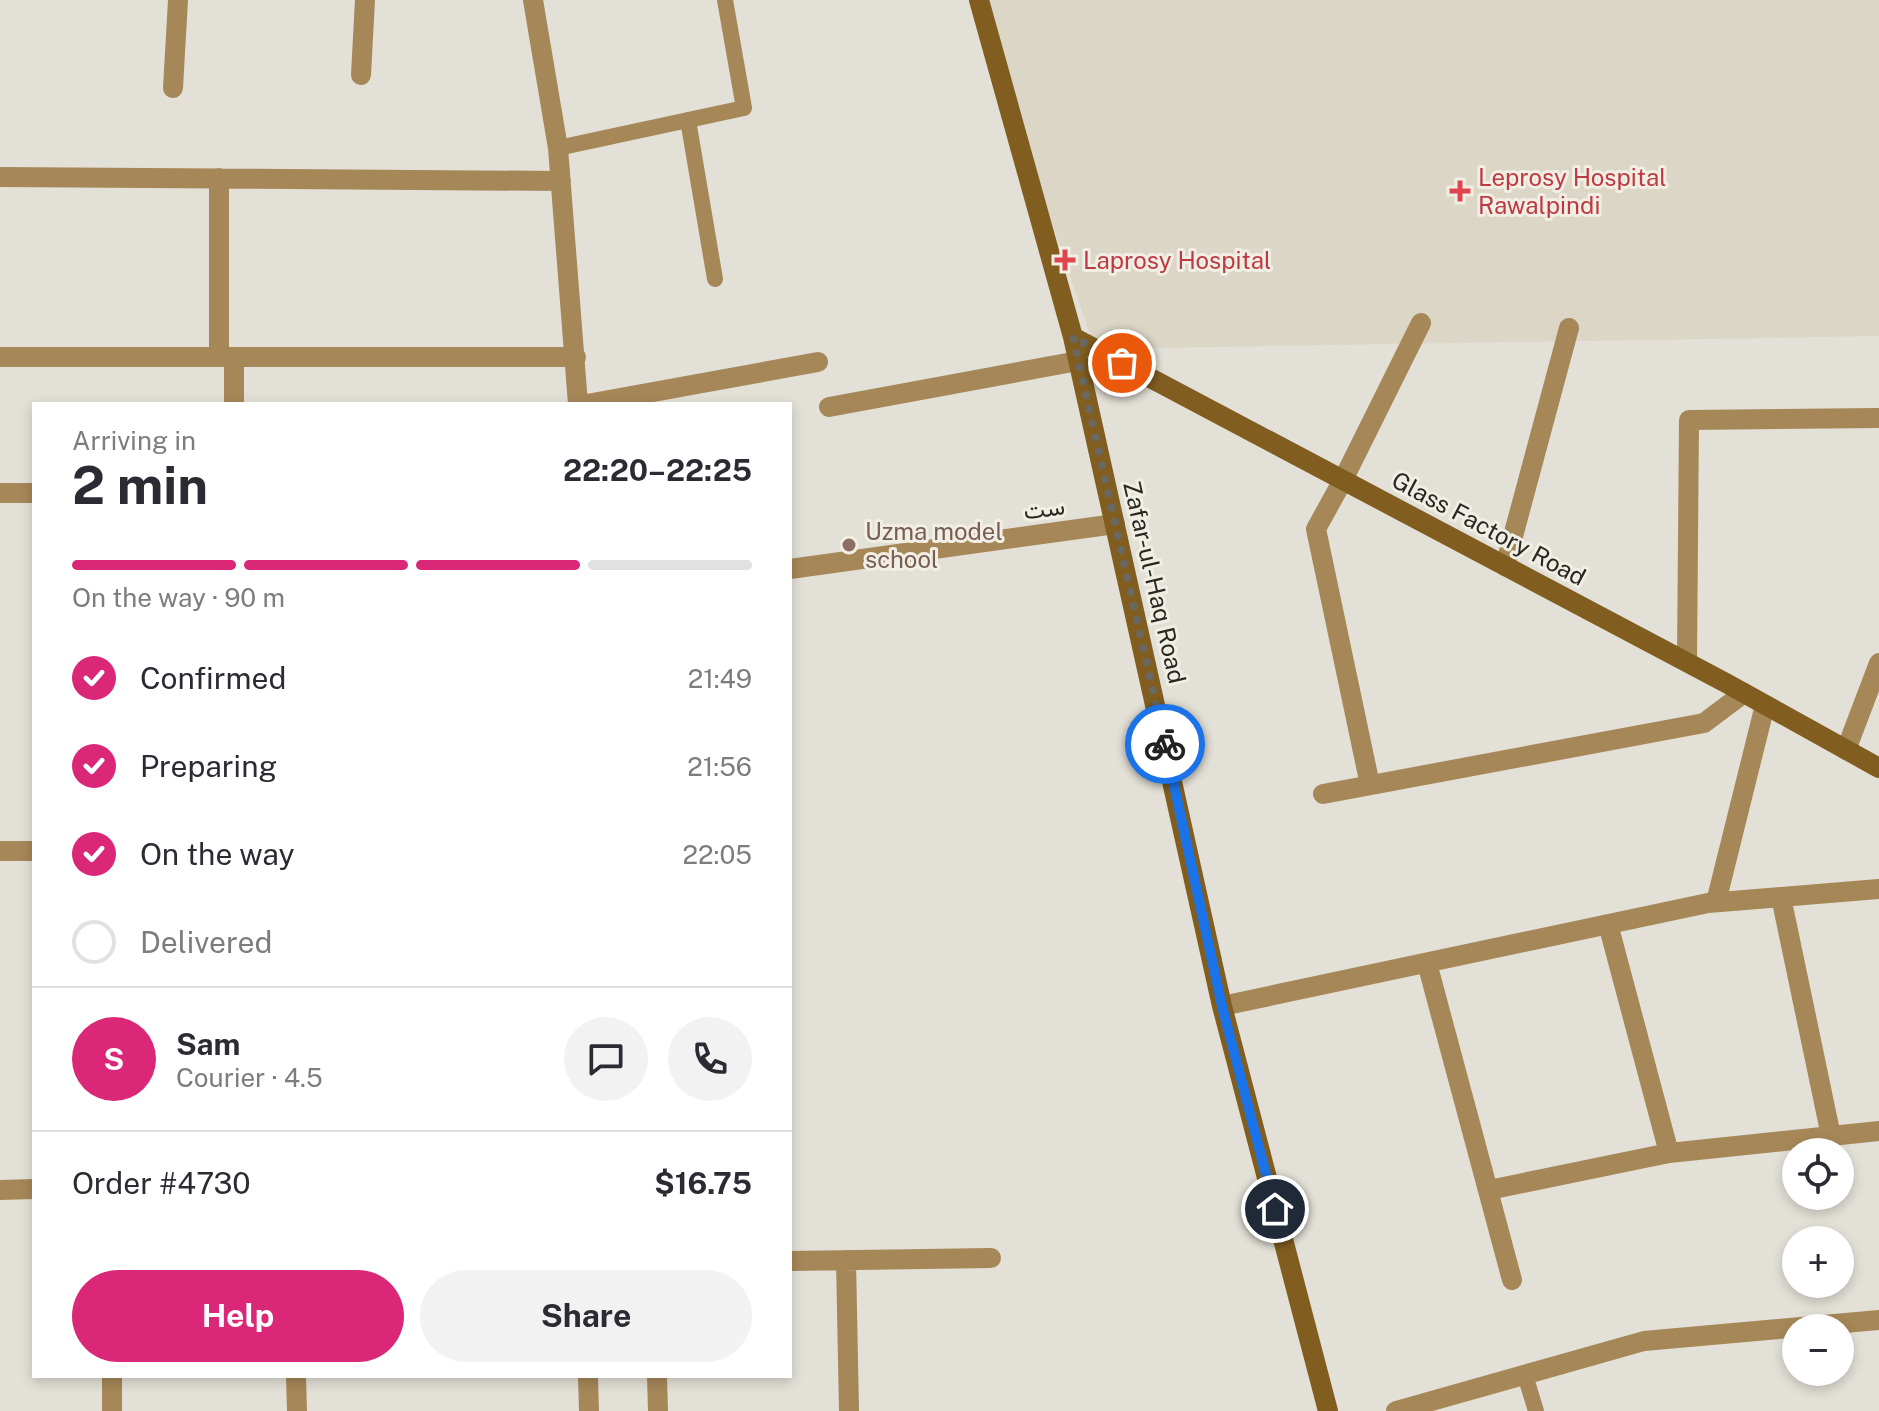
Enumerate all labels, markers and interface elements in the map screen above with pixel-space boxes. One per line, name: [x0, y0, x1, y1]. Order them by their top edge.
place label: Leprosy Hospital Rawalpindi: [1478, 163, 1667, 219]
marker: Leprosy Hospital Rawalpindi: [1449, 180, 1471, 202]
place label: Laprosy Hospital: [1083, 246, 1271, 274]
marker: Laprosy Hospital: [1054, 249, 1076, 271]
pin: [1088, 329, 1156, 397]
icon: bag: [1100, 341, 1144, 385]
text: Arriving in: [72, 425, 196, 456]
text: 22:20–22:25: [563, 452, 752, 488]
text: 2 min: [72, 455, 208, 516]
street label: Glass Factory Road: [1387, 465, 1591, 591]
street label: Zafar-ul-Haq Road: [1118, 478, 1192, 686]
street label: ست: [1022, 491, 1066, 525]
place label: Uzma model school: [865, 517, 1003, 573]
marker: Uzma model school: [840, 536, 858, 554]
text: On the way · 90 m: [72, 582, 285, 613]
icon: check: [72, 656, 116, 700]
text: Confirmed: [140, 660, 286, 696]
text: 21:49: [688, 663, 752, 694]
courier: [1125, 704, 1205, 784]
icon: bike: [1143, 722, 1187, 766]
icon: check: [72, 744, 116, 788]
text: Preparing: [140, 748, 277, 784]
text: 21:56: [687, 751, 752, 782]
icon: check: [72, 832, 116, 876]
text: On the way: [140, 836, 294, 872]
text: 22:05: [683, 839, 752, 870]
text: Delivered: [140, 924, 272, 960]
button: chat: [564, 1017, 648, 1101]
button: phone: [668, 1017, 752, 1101]
text: Sam: [176, 1026, 240, 1062]
text: S: [104, 1041, 124, 1077]
text: Courier · 4.5: [176, 1062, 323, 1093]
map controls: [1782, 1138, 1854, 1386]
button: locate: [1782, 1138, 1854, 1210]
text: Order #4730: [72, 1165, 251, 1201]
text: $16.75: [654, 1165, 752, 1201]
pin: [1241, 1175, 1309, 1243]
icon: home: [1253, 1187, 1297, 1231]
button: +: [1782, 1226, 1854, 1298]
button: Help: [72, 1270, 404, 1362]
button: Share: [420, 1270, 752, 1362]
button: −: [1782, 1314, 1854, 1386]

